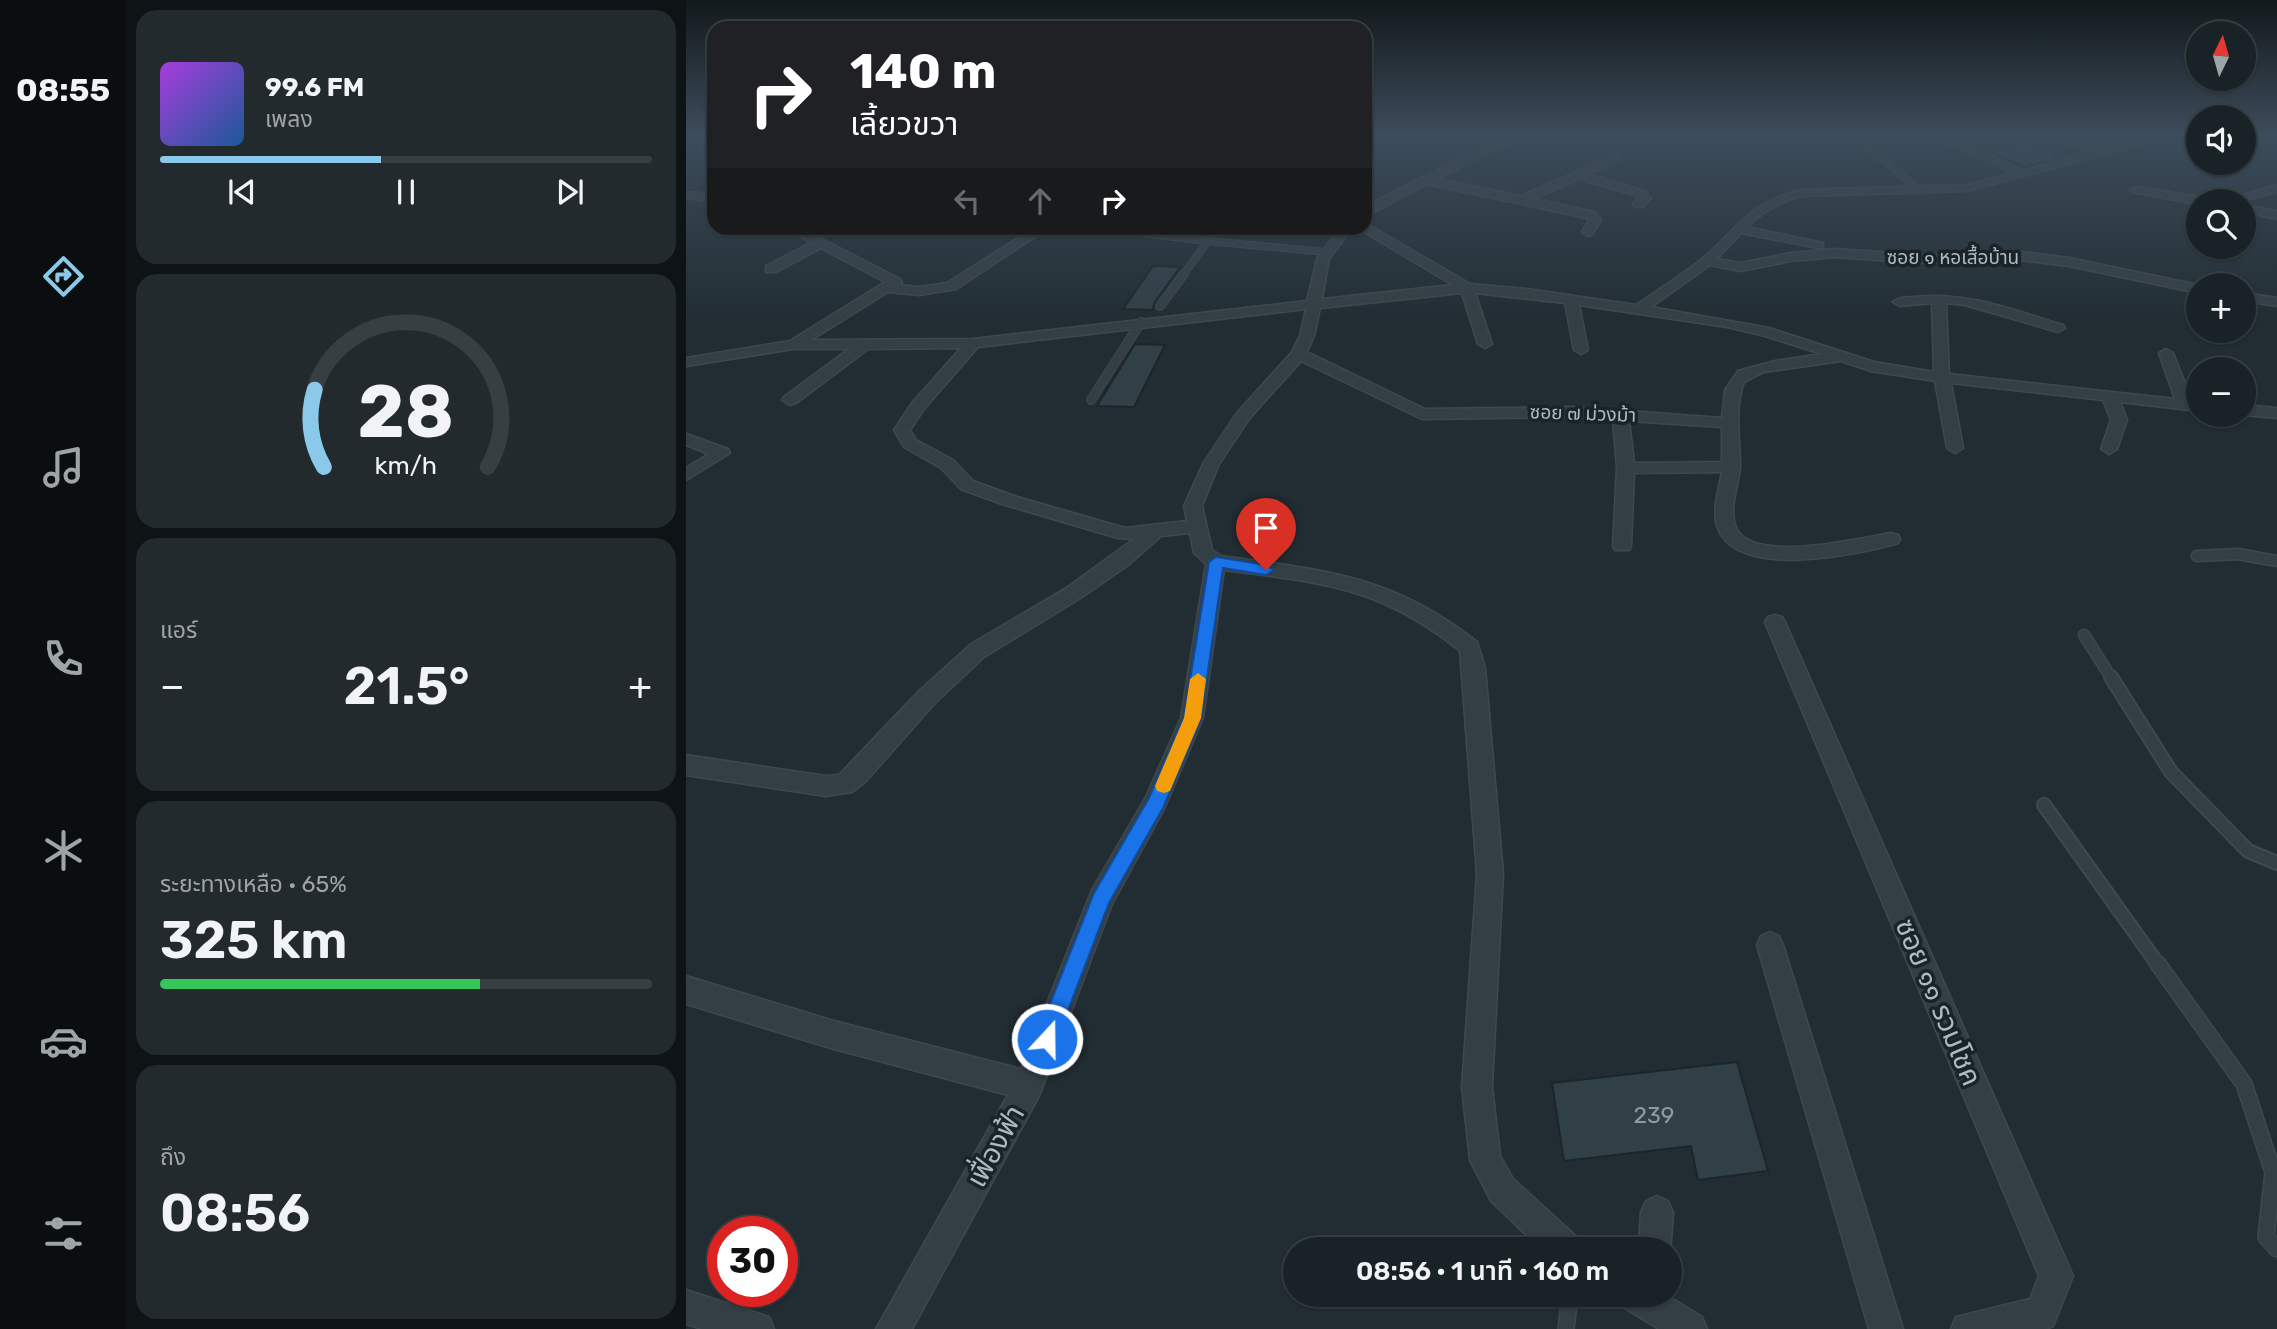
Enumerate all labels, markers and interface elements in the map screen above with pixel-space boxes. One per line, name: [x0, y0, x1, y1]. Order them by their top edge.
north arrow: [2186, 21, 2256, 91]
map controls: [2186, 21, 2256, 427]
text: 140 m: [850, 42, 996, 100]
icon: right: [735, 49, 826, 140]
text: 08:55: [16, 71, 110, 109]
text: 99.6 FM: [265, 72, 364, 103]
text: เพลง: [265, 105, 313, 133]
text: เลี้ยวขวา: [850, 105, 958, 143]
button: sound: [2186, 105, 2256, 175]
icon: previous: [223, 173, 261, 211]
icon: pause: [387, 173, 425, 211]
icon: next: [551, 173, 589, 211]
icon: left: [948, 182, 986, 220]
icon: ahead: [1021, 182, 1059, 220]
icon: right: [1094, 182, 1132, 220]
button: search: [2186, 189, 2256, 259]
street label: ซอย ๑ หอเสื้อบ้าน: [1887, 244, 2019, 269]
icon: directions: [39, 252, 88, 301]
button: +: [2186, 273, 2256, 343]
button: −: [2186, 357, 2256, 427]
text: 28: [358, 369, 454, 455]
street label: ซอย ๗ ม่วงม้า: [1529, 400, 1637, 427]
icon: music: [39, 443, 88, 492]
text: km/h: [375, 450, 437, 479]
pin: [1236, 498, 1296, 570]
icon: arrive: [1247, 509, 1285, 547]
text: แอร์: [160, 616, 197, 644]
icon: phone: [39, 634, 88, 683]
text: 21.5°: [343, 655, 470, 717]
text: −: [160, 663, 185, 709]
text: +: [628, 663, 652, 709]
icon: climate: [39, 826, 88, 875]
text: ระยะทางเหลือ · 65%: [160, 870, 347, 898]
text: 325 km: [160, 909, 348, 971]
street label: ซอย ๑๑ รวมโชค: [1889, 914, 1989, 1091]
position arrow: [1010, 1002, 1084, 1076]
icon: car: [39, 1017, 88, 1066]
street label: เฟื่องฟ้า: [957, 1098, 1031, 1193]
house number: 239: [1634, 1101, 1674, 1129]
text: ถึง: [160, 1143, 186, 1171]
text: 08:56: [160, 1182, 310, 1244]
icon: filters: [39, 1209, 88, 1258]
speed limit sign: 30: [707, 1216, 798, 1307]
text: 08:56 · 1 นาที · 160 m: [1356, 1256, 1609, 1287]

